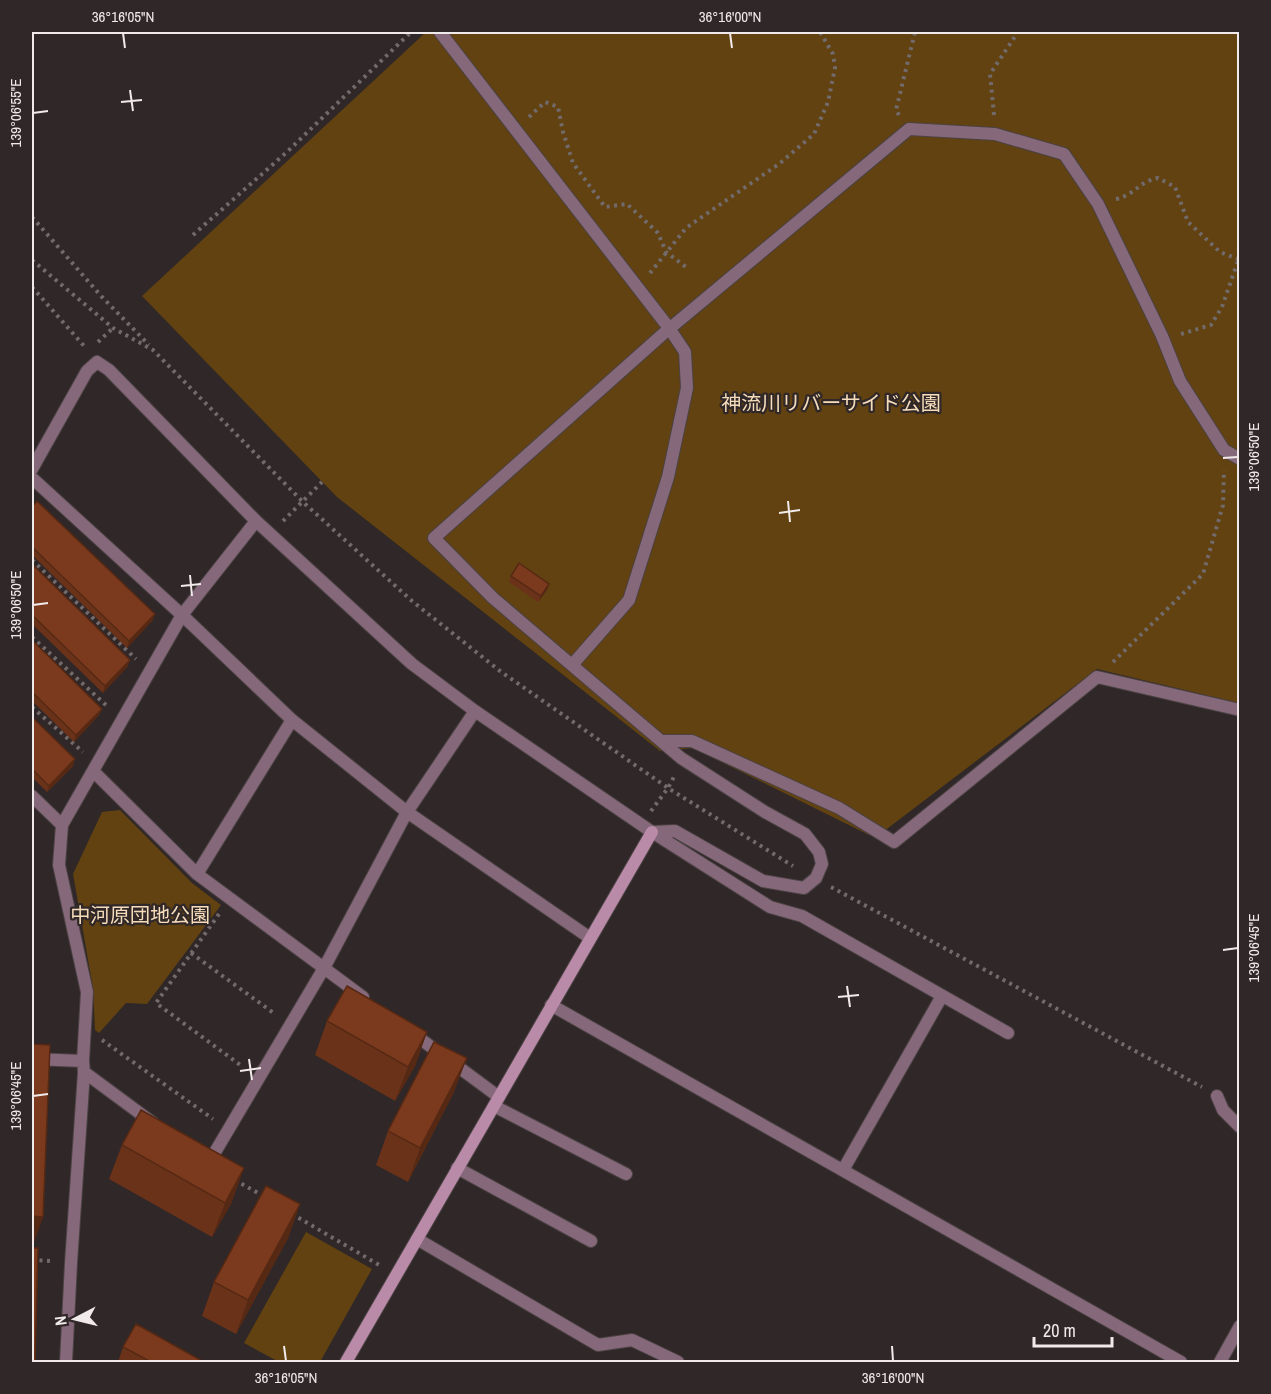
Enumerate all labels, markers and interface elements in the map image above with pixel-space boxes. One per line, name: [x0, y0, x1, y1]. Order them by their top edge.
text: 36°16'05"N: [92, 6, 154, 27]
text: 36°16'00"N: [699, 6, 761, 27]
text: 139°06'55"E: [5, 79, 26, 147]
park label: 神流川リバーサイド公園: [721, 389, 941, 416]
text: 139°06'50"E: [1243, 423, 1264, 491]
text: 139°06'50"E: [5, 571, 26, 639]
park label: 中河原団地公園: [70, 901, 210, 928]
text: 139°06'45"E: [1243, 914, 1264, 982]
text: 139°06'45"E: [5, 1062, 26, 1130]
north arrow: [45, 1289, 105, 1349]
scale bar: [1034, 1310, 1112, 1348]
text: N: [49, 1315, 72, 1327]
text: 20 m: [1043, 1318, 1076, 1343]
text: 36°16'05"N: [255, 1367, 317, 1388]
text: 36°16'00"N: [862, 1367, 924, 1388]

